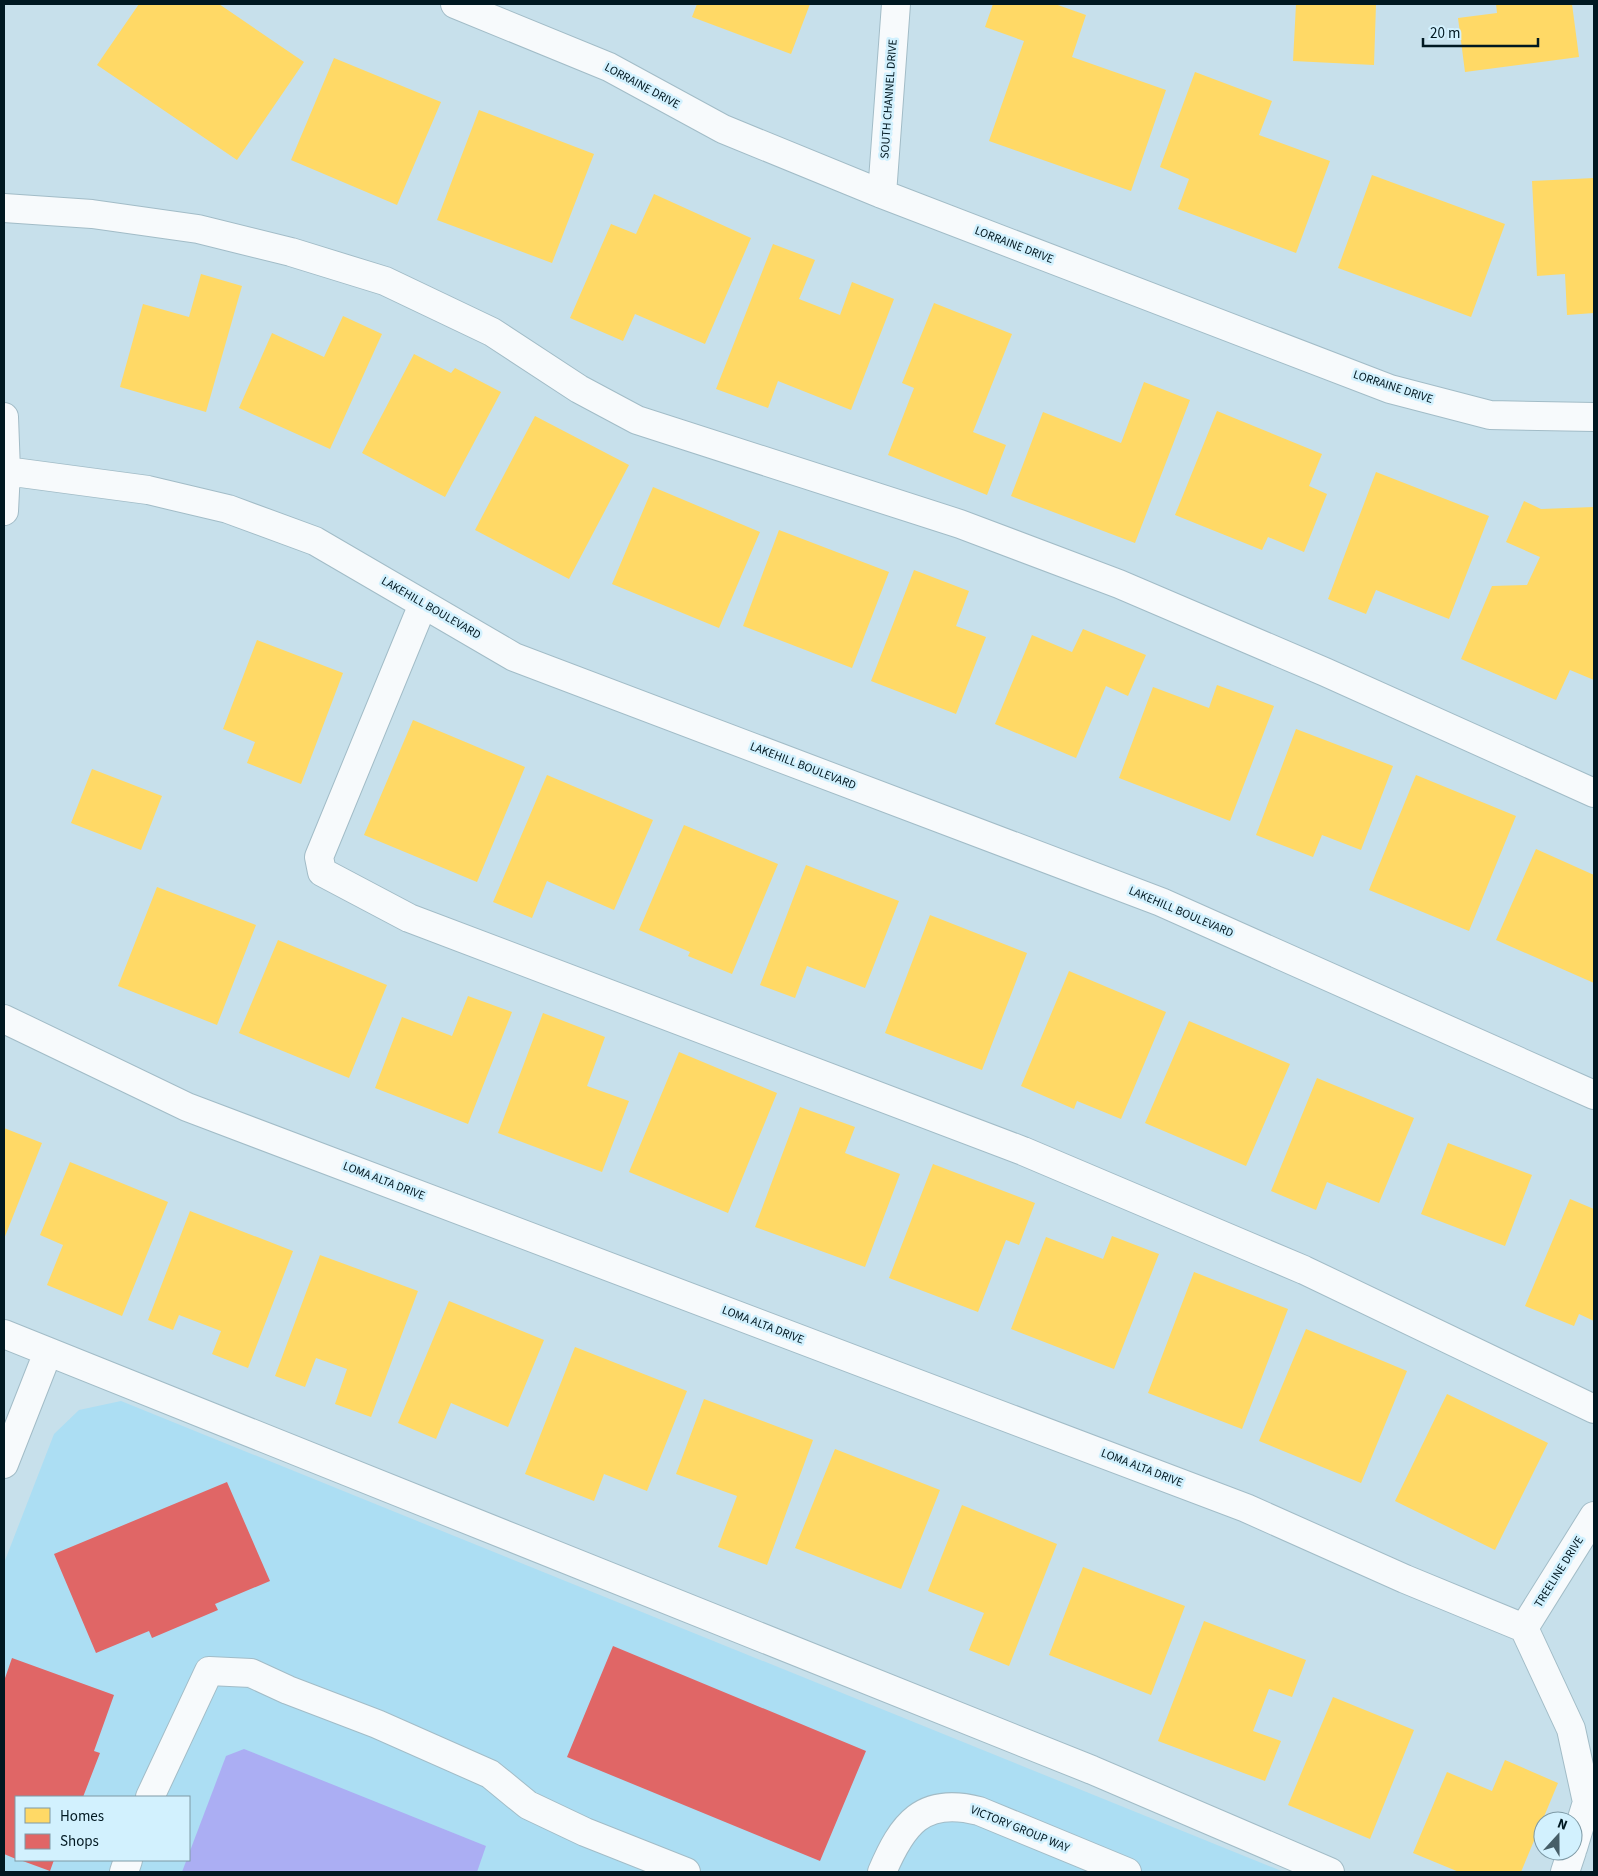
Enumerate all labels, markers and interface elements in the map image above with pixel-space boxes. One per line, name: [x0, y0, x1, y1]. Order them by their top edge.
scale bar: [1423, 15, 1538, 47]
text: 20 m: [1430, 23, 1460, 44]
street label: SOUTH CHANNEL DRIVE: [876, 39, 902, 159]
street label: LORRAINE DRIVE: [601, 59, 683, 113]
street label: LORRAINE DRIVE: [972, 222, 1056, 268]
street label: LORRAINE DRIVE: [1351, 366, 1435, 408]
street label: LAKEHILL BOULEVARD: [378, 573, 484, 643]
street label: LAKEHILL BOULEVARD: [748, 738, 858, 794]
street label: LAKEHILL BOULEVARD: [1126, 882, 1236, 942]
street label: LOMA ALTA DRIVE: [340, 1158, 428, 1204]
street label: LOMA ALTA DRIVE: [719, 1302, 807, 1348]
street label: LOMA ALTA DRIVE: [1098, 1445, 1186, 1491]
street label: TREELINE DRIVE: [1530, 1533, 1588, 1611]
legend: [15, 1796, 190, 1861]
street label: VICTORY GROUP WAY: [968, 1801, 1072, 1857]
text: Homes: [60, 1806, 104, 1827]
north arrow: [1533, 1811, 1583, 1861]
text: N: [1554, 1814, 1570, 1836]
text: Shops: [60, 1831, 99, 1852]

